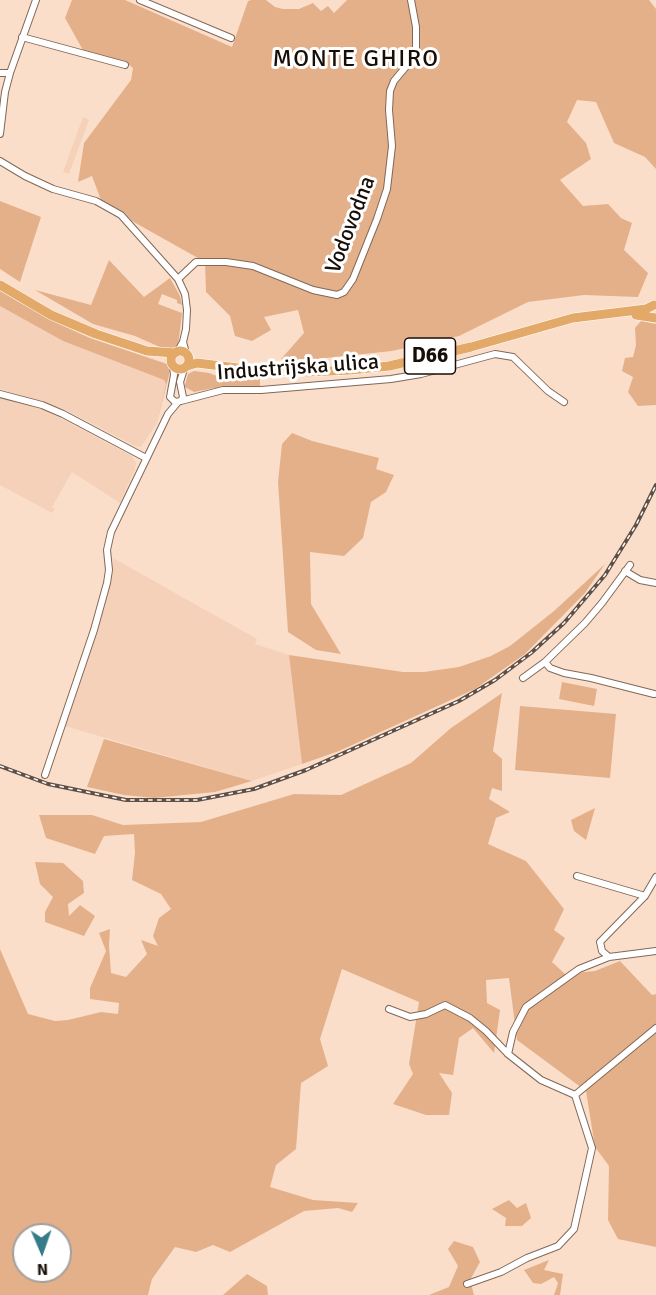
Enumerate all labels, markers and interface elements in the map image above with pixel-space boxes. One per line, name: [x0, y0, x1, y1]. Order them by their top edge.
district label: MONTE GHIRO: [272, 46, 440, 74]
street label: Vodovodna: [320, 173, 382, 277]
road number: D66: [404, 338, 456, 374]
street label: Industrijska ulica: [216, 349, 380, 387]
north arrow: [12, 1223, 72, 1283]
text: N: [37, 1259, 48, 1279]

